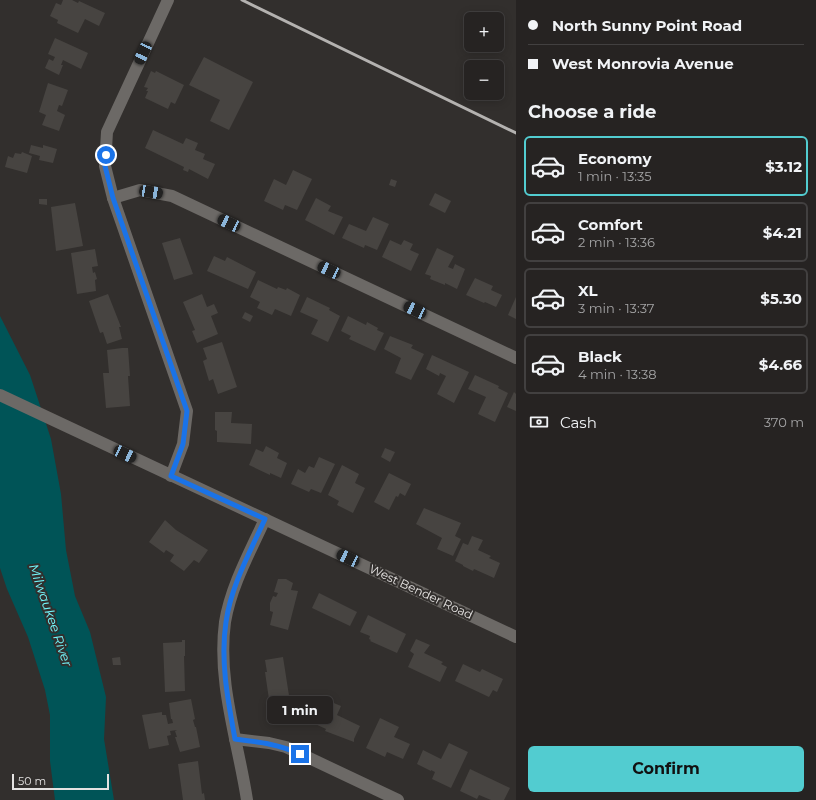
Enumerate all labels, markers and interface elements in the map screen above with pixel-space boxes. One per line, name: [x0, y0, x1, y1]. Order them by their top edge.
map controls: [464, 12, 504, 100]
button: +: [464, 12, 504, 52]
text: North Sunny Point Road: [552, 16, 742, 35]
car: [132, 40, 154, 66]
text: West Monrovia Avenue: [552, 54, 734, 73]
button: −: [464, 60, 504, 100]
text: Choose a ride: [528, 101, 656, 123]
route start: [97, 146, 115, 164]
icon: car: [530, 148, 566, 184]
text: Economy: [578, 149, 651, 168]
text: $3.12: [765, 157, 802, 176]
text: 1 min · 13:35: [578, 168, 652, 184]
car: [138, 184, 164, 200]
car: [216, 212, 242, 234]
icon: car: [530, 214, 566, 250]
text: Comfort: [578, 215, 643, 234]
text: $4.21: [763, 223, 802, 242]
text: 2 min · 13:36: [578, 234, 655, 250]
car: [316, 259, 342, 281]
icon: car: [530, 280, 566, 316]
text: XL: [578, 281, 597, 300]
text: $5.30: [760, 289, 802, 308]
car: [402, 299, 428, 321]
text: 3 min · 13:37: [578, 300, 655, 316]
icon: car: [530, 346, 566, 382]
text: Black: [578, 347, 622, 366]
text: $4.66: [759, 355, 802, 374]
text: 4 min · 13:38: [578, 366, 657, 382]
icon: cash: [528, 411, 550, 433]
text: Cash: [560, 413, 597, 432]
text: 370 m: [764, 414, 804, 430]
car: [112, 443, 138, 465]
car: [335, 547, 361, 569]
street label: West Bender Road: [367, 561, 476, 622]
water label: Milwaukee River: [26, 562, 76, 669]
callout: 1 min: [267, 696, 333, 724]
text: 1 min: [282, 702, 318, 718]
route end: [291, 745, 309, 763]
button: Confirm: [528, 746, 804, 792]
scale bar: [12, 772, 109, 791]
text: 50 m: [18, 774, 46, 788]

